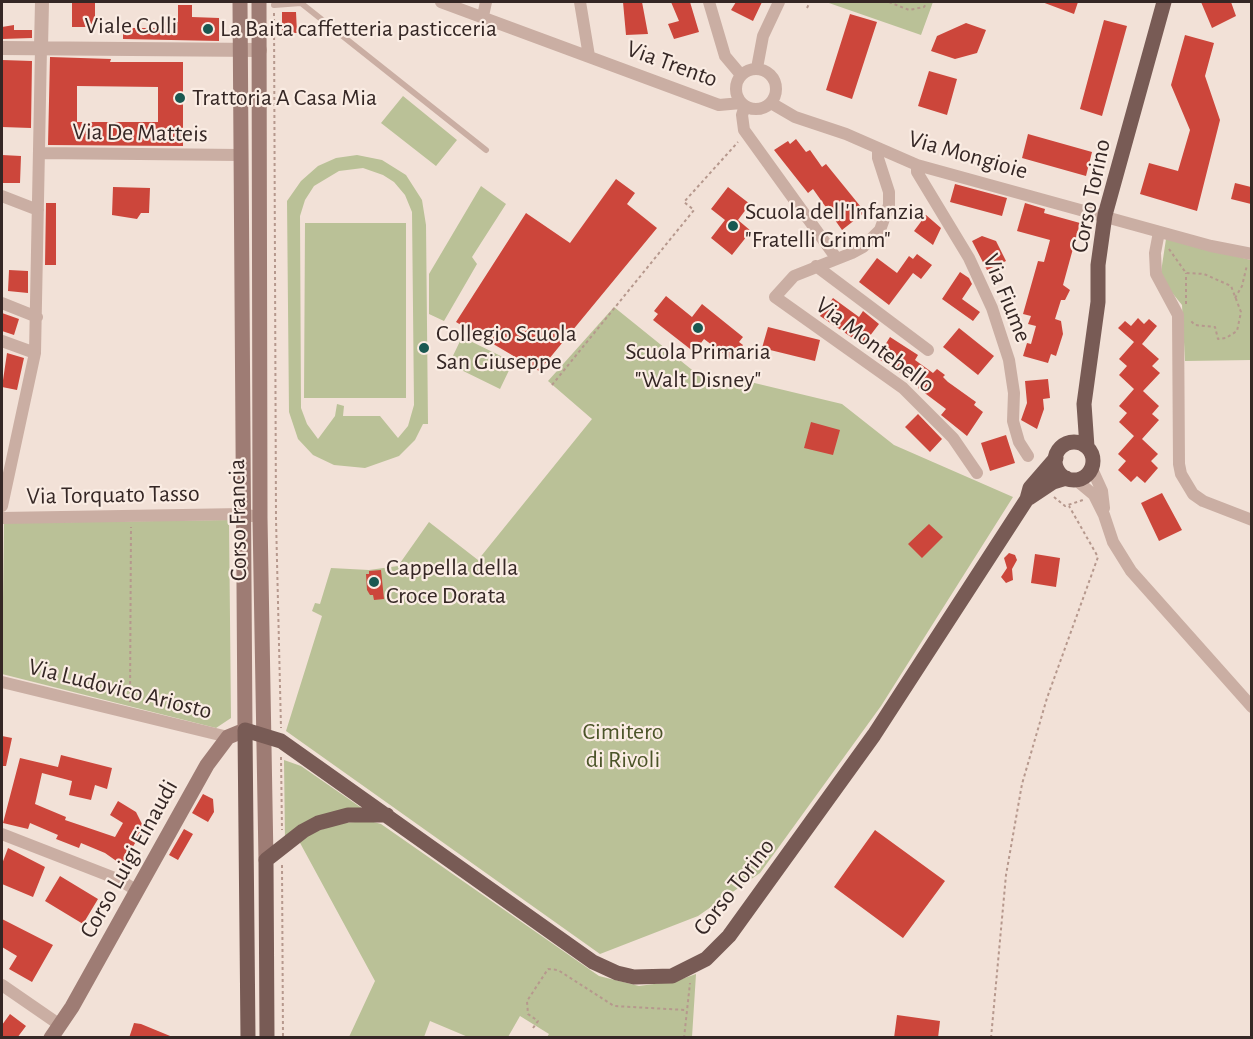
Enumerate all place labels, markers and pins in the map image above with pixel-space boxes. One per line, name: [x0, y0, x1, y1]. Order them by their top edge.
place label: La Baita caffetteria pasticceria: [220, 15, 497, 43]
marker: La Baita caffetteria pasticceria: [201, 22, 215, 36]
place label: Trattoria A Casa Mia: [192, 84, 377, 112]
marker: Trattoria A Casa Mia: [173, 91, 187, 105]
place label: Scuola dell'Infanzia "Fratelli Grimm": [745, 198, 925, 254]
marker: Scuola dell'Infanzia "Fratelli Grimm": [726, 219, 740, 233]
place label: Collegio Scuola San Giuseppe: [436, 320, 577, 376]
marker: Scuola Primaria "Walt Disney": [691, 321, 705, 335]
place label: Scuola Primaria "Walt Disney": [625, 338, 771, 394]
marker: Collegio Scuola San Giuseppe: [417, 341, 431, 355]
place label: Cappella della Croce Dorata: [386, 554, 518, 610]
marker: Cappella della Croce Dorata: [367, 575, 381, 589]

